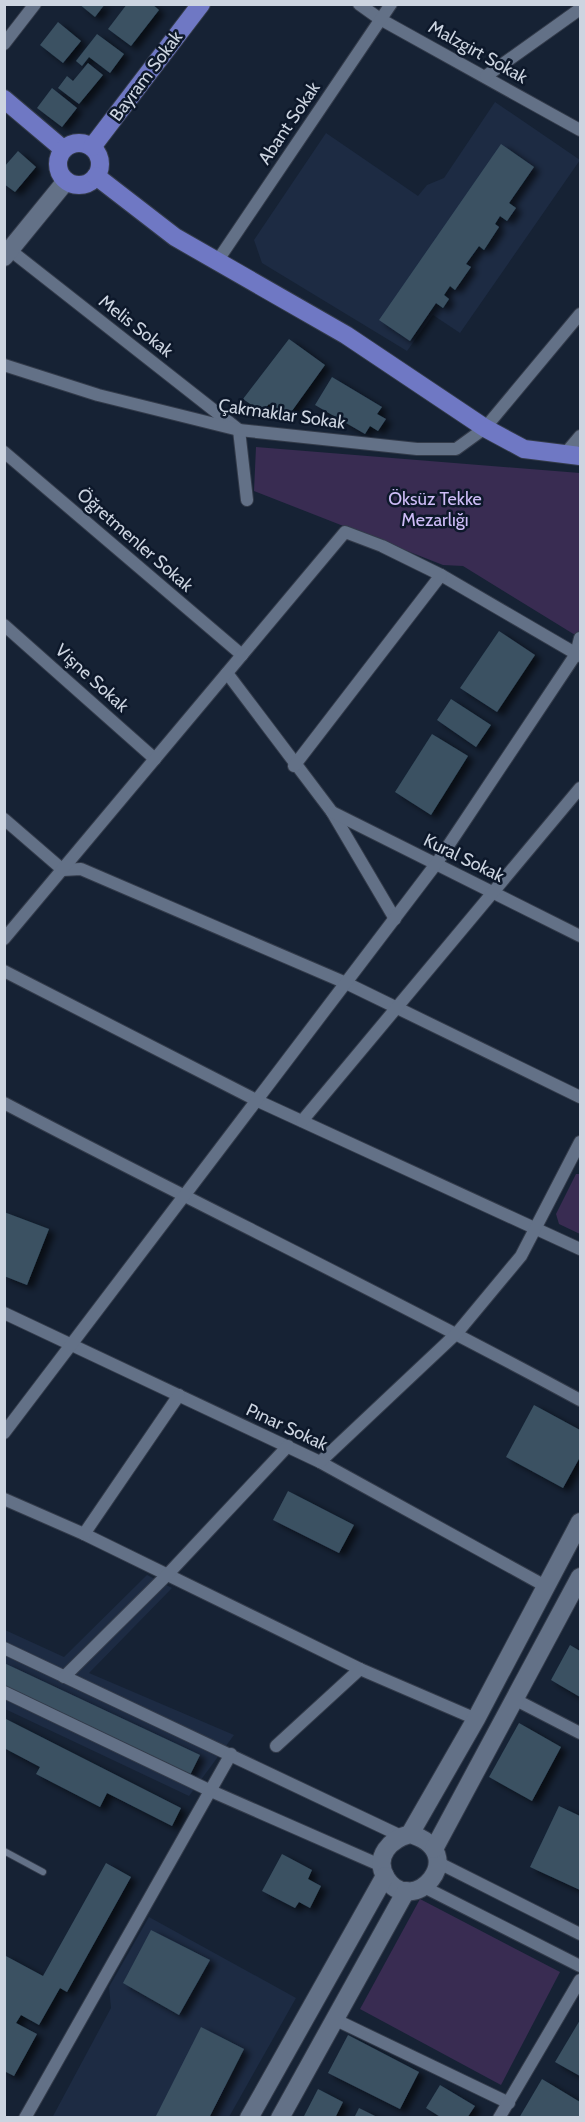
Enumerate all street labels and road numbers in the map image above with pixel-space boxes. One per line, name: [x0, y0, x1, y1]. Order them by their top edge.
street label: Malzgirt Sokak: [425, 16, 532, 89]
street label: Bayram Sokak: [105, 26, 188, 125]
street label: Abant Sokak: [253, 77, 325, 168]
street label: Melis Sokak: [94, 290, 178, 362]
street label: Çakmaklar Sokak: [217, 394, 348, 434]
street label: Öğretmenler Sokak: [72, 484, 198, 597]
street label: Vişne Sokak: [51, 639, 134, 717]
street label: Kural Sokak: [420, 829, 509, 887]
street label: Pınar Sokak: [243, 1399, 332, 1456]

